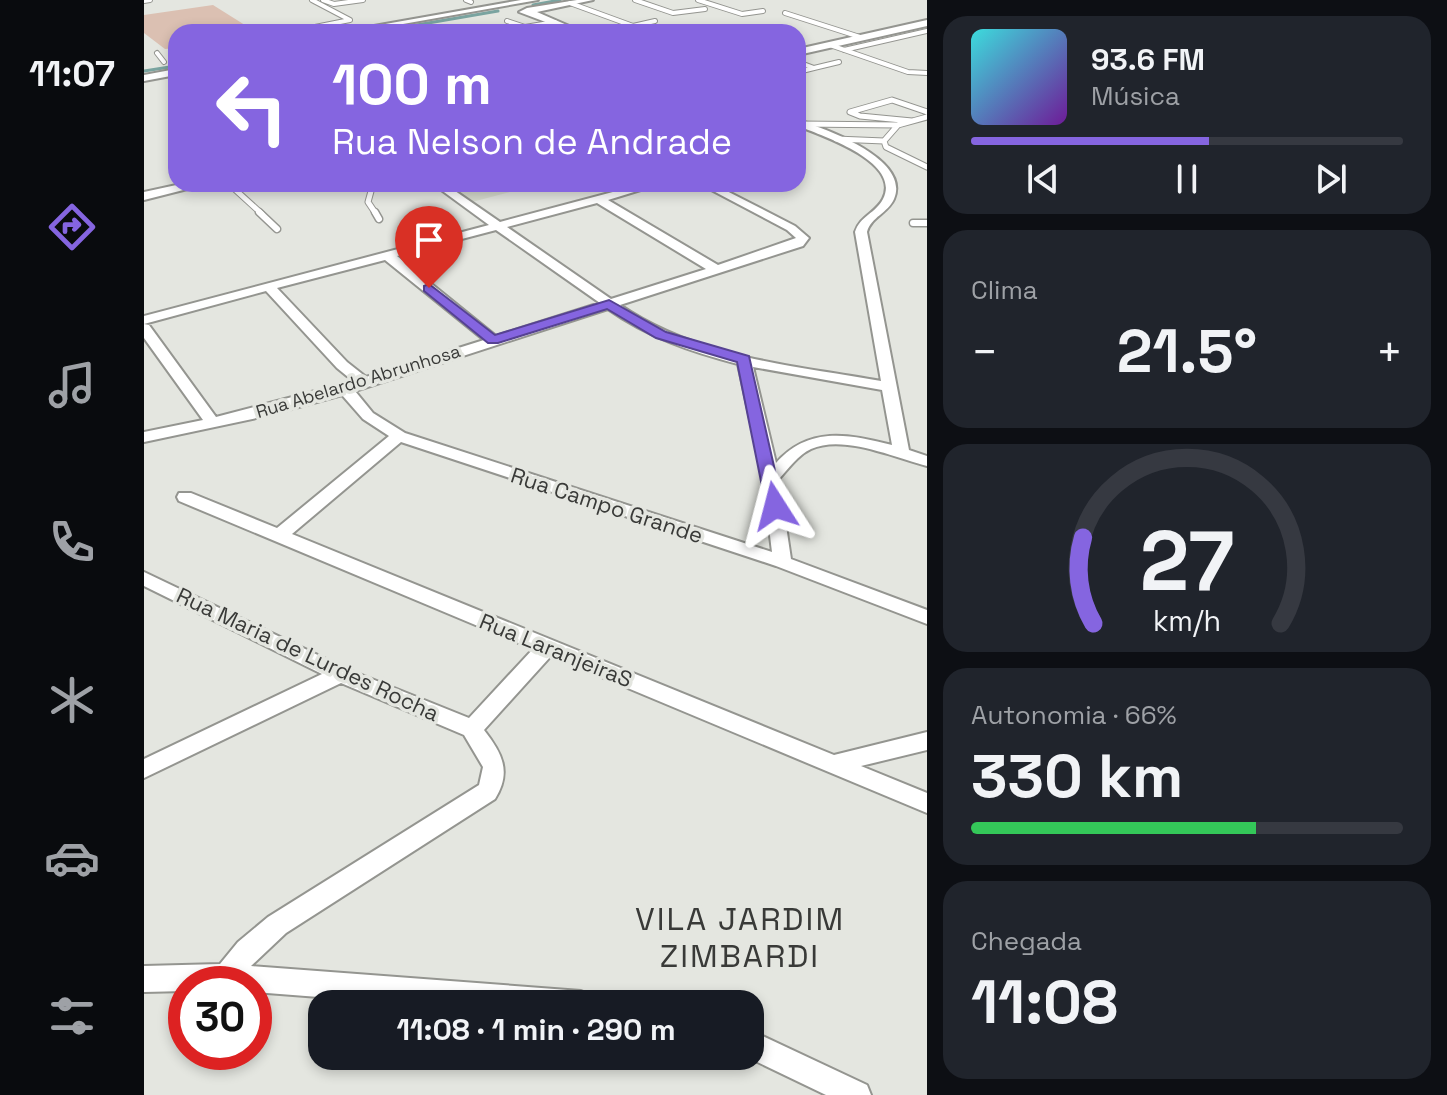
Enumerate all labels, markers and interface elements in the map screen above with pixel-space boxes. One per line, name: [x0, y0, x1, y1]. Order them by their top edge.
text: 93.6 FM: [1091, 40, 1205, 79]
text: 100 m: [332, 49, 492, 120]
text: 11:07: [29, 51, 115, 97]
icon: left: [200, 56, 304, 160]
text: Música: [1091, 79, 1180, 113]
text: Rua Nelson de Andrade: [332, 119, 732, 165]
icon: previous: [1021, 157, 1065, 201]
icon: pause: [1165, 157, 1209, 201]
icon: next: [1309, 157, 1353, 201]
icon: directions: [44, 199, 100, 255]
pin: [395, 206, 463, 288]
icon: arrive: [407, 218, 451, 262]
text: Clima: [971, 273, 1038, 307]
text: 21.5°: [1117, 313, 1257, 390]
text: −: [971, 324, 998, 380]
text: +: [1376, 324, 1403, 380]
street label: Rua Abelardo Abrunhosa: [253, 339, 463, 423]
icon: music: [44, 357, 100, 413]
street label: Rua Campo Grande: [507, 461, 707, 549]
position arrow: [733, 464, 817, 548]
text: 27: [1140, 507, 1234, 613]
icon: phone: [44, 514, 100, 570]
street label: Rua Maria de Lurdes Rocha: [172, 581, 444, 727]
text: km/h: [1153, 603, 1221, 639]
street label: Rua LaranjeiraS: [476, 607, 636, 693]
icon: climate: [44, 672, 100, 728]
text: Autonomia · 66%: [971, 698, 1177, 732]
text: 330 km: [971, 738, 1183, 815]
icon: car: [44, 830, 100, 886]
district label: VILA JARDIM ZIMBARDI: [635, 899, 845, 976]
text: Chegada: [971, 924, 1082, 958]
text: 11:08: [971, 964, 1118, 1041]
speed limit sign: 30: [168, 966, 272, 1070]
icon: filters: [44, 988, 100, 1044]
text: 11:08 · 1 min · 290 m: [396, 1010, 676, 1049]

